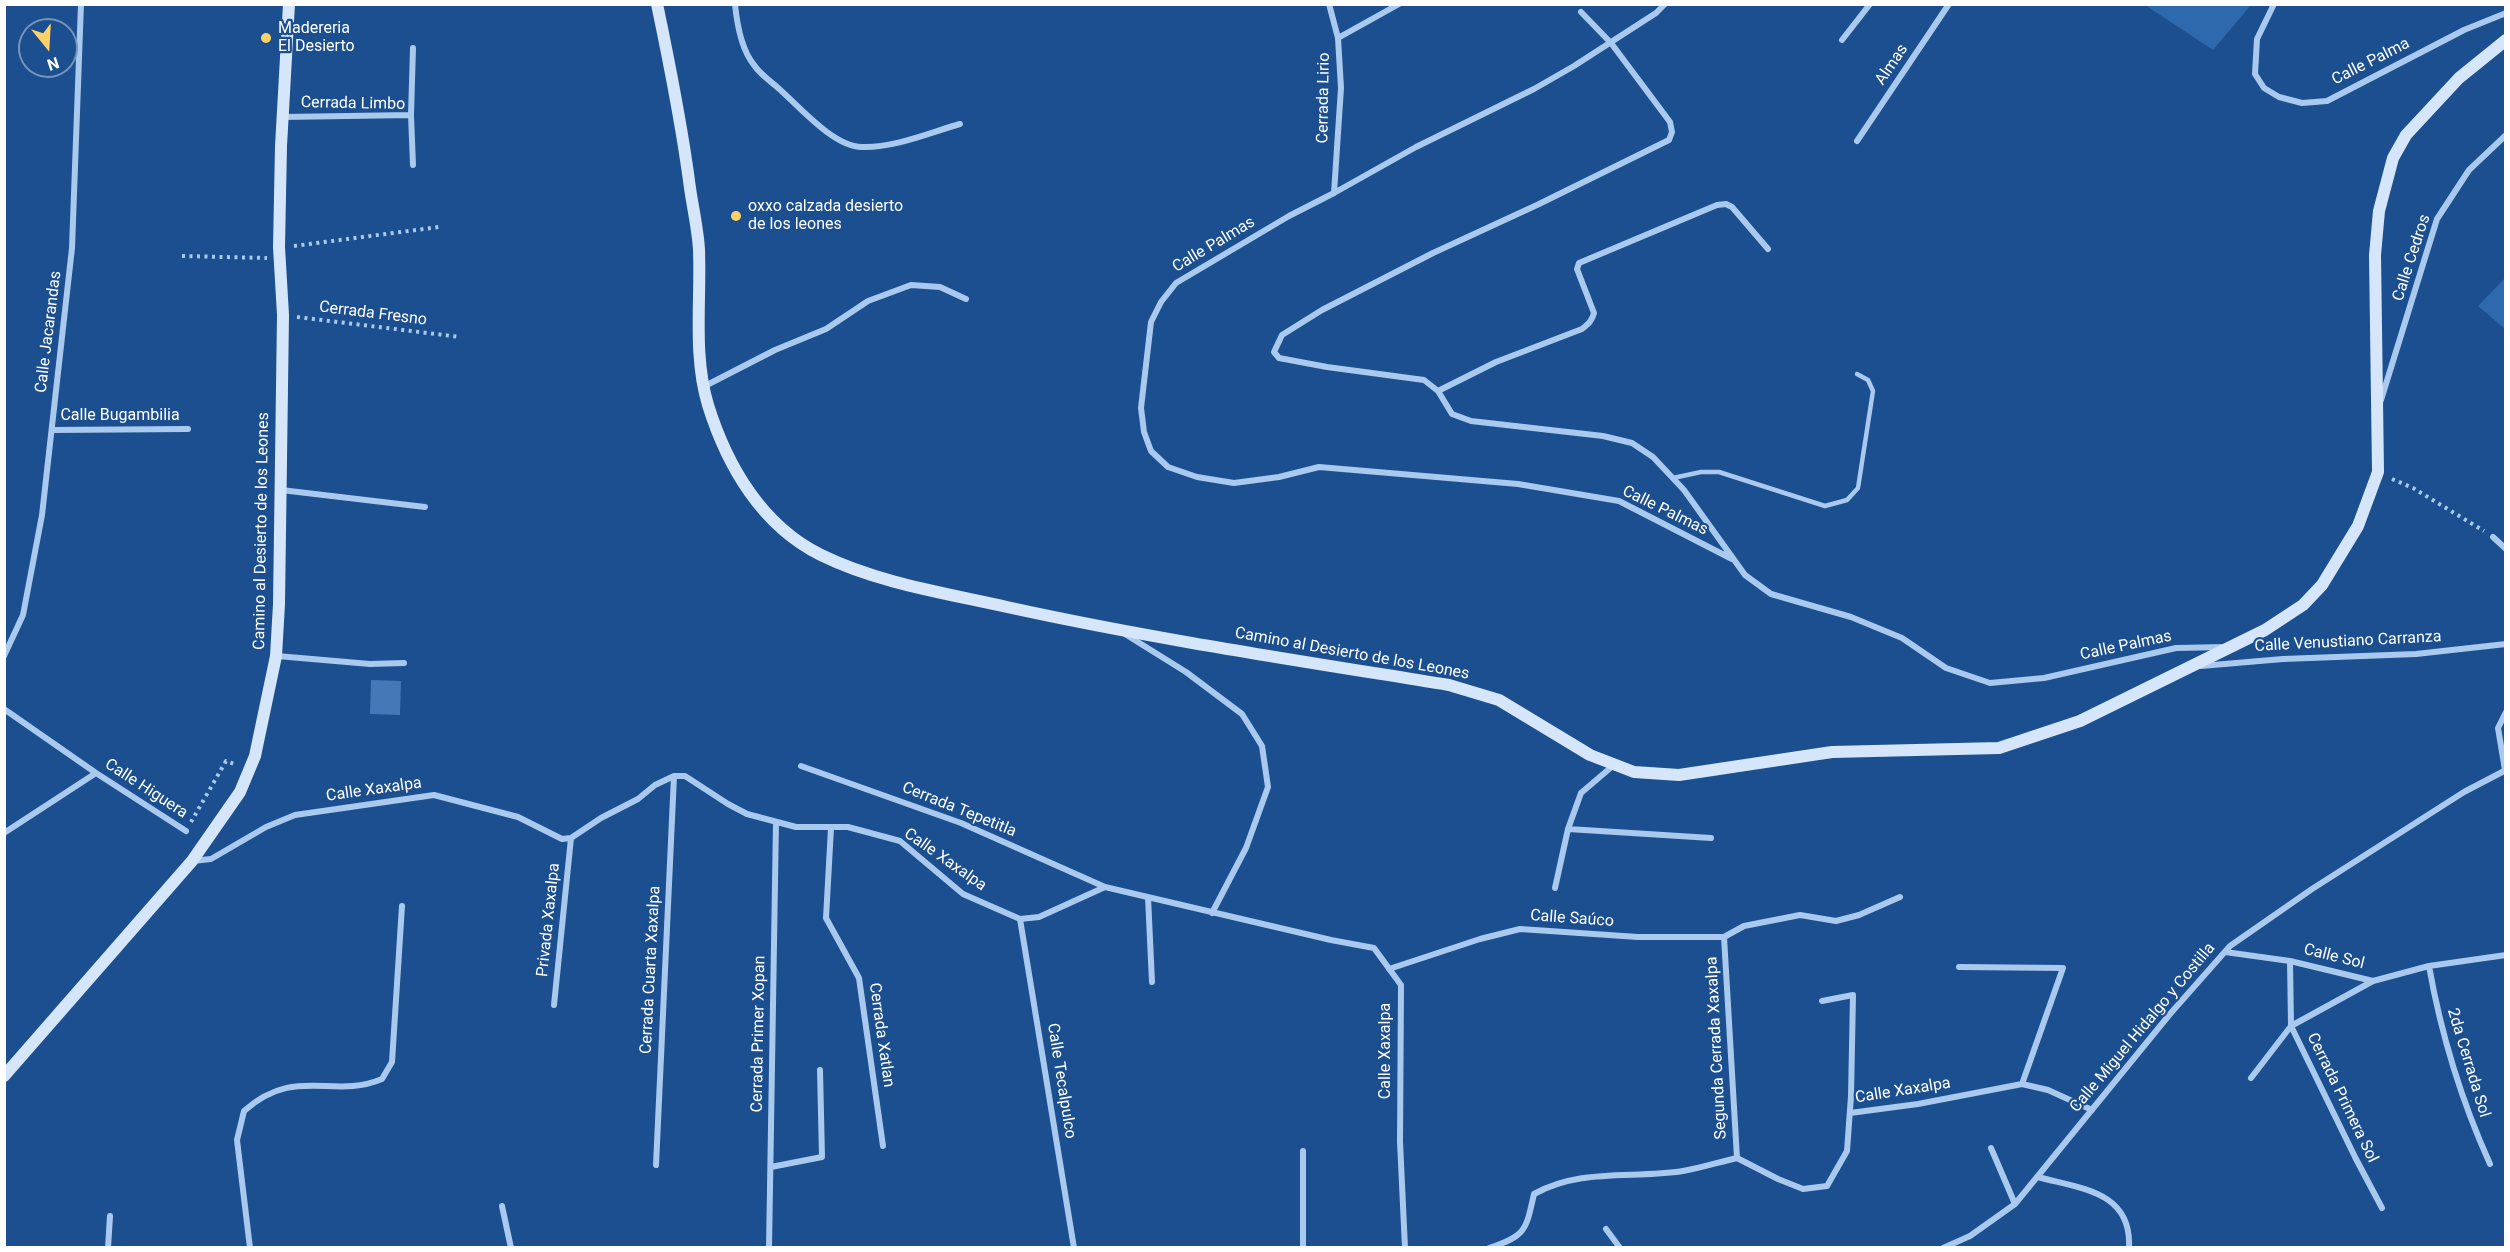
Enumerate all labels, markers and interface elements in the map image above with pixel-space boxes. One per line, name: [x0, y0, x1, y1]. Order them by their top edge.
north arrow: [18, 18, 78, 78]
place label: Madereria El Desierto: [278, 19, 355, 57]
marker: Madereria El Desierto: [259, 31, 273, 45]
street label: Calle Palma: [2329, 34, 2413, 90]
street label: Almas: [1871, 41, 1913, 89]
street label: Cerrada Lirio: [1314, 52, 1334, 144]
text: N: [45, 53, 61, 74]
street label: Cerrada Limbo: [301, 93, 405, 115]
place label: oxxo calzada desierto de los leones: [748, 197, 903, 235]
marker: oxxo calzada desierto de los leones: [729, 209, 743, 223]
street label: Calle Cedros: [2389, 212, 2435, 304]
street label: Calle Palmas: [1169, 213, 1259, 277]
street label: Calle Jacarandas: [32, 270, 66, 394]
street label: Cerrada Fresno: [318, 298, 428, 330]
street label: Calle Bugambilia: [60, 406, 180, 426]
street label: Camino al Desierto de los Leones: [250, 412, 274, 650]
street label: Calle Palmas: [1619, 482, 1711, 540]
street label: Camino al Desierto de los Leones: [1233, 624, 1471, 684]
street label: Calle Palmas: [2079, 627, 2173, 665]
street label: Calle Venustiano Carranza: [2254, 628, 2442, 656]
street label: Calle Higuera: [101, 755, 191, 823]
street label: Calle Xaxalpa: [325, 774, 423, 806]
street label: Cerrada Tepetitla: [899, 778, 1019, 842]
street label: Calle Xaxalpa: [900, 825, 990, 895]
street label: Privada Xaxalpa: [533, 862, 565, 978]
street label: Cerrada Cuarta Xaxalpa: [637, 885, 665, 1055]
street label: Calle Saúco: [1529, 906, 1615, 932]
street label: Calle Miguel Hidalgo y Costilla: [2066, 939, 2220, 1117]
street label: Calle Sol: [2302, 940, 2366, 974]
street label: Cerrada Primer Xopan: [748, 956, 770, 1112]
street label: Segunda Cerrada Xaxalpa: [1703, 956, 1731, 1140]
street label: Cerrada Xatlan: [864, 982, 898, 1088]
street label: Calle Xaxalpa: [1376, 1003, 1396, 1099]
street label: 2da Cerrada Sol: [2442, 1006, 2494, 1120]
street label: Calle Tecalpulco: [1042, 1022, 1080, 1140]
street label: Cerrada Primera Sol: [2302, 1030, 2382, 1166]
street label: Calle Xaxalpa: [1854, 1074, 1952, 1108]

